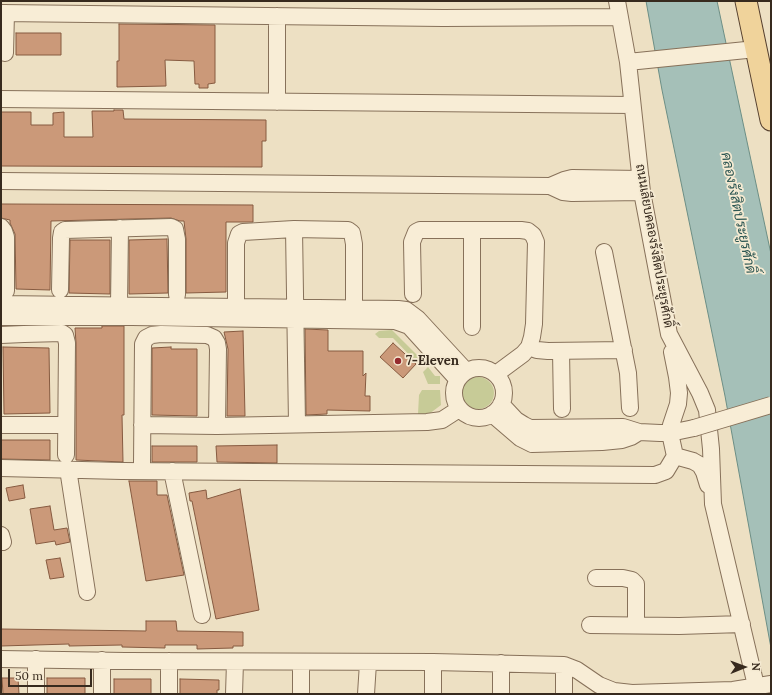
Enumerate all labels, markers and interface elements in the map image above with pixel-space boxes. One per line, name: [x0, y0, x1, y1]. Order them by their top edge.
water label: คลองรังสิตประยูรศักดิ์: [717, 151, 759, 275]
street label: ถนนเลียบคลองรังสิตประยูรศักดิ์: [632, 163, 676, 329]
place label: 7-Eleven: [406, 353, 459, 369]
marker: 7-Eleven: [393, 356, 403, 366]
north arrow: [724, 647, 764, 687]
scale bar: [10, 661, 94, 687]
text: N: [749, 662, 763, 671]
text: 50 m: [15, 668, 43, 683]

